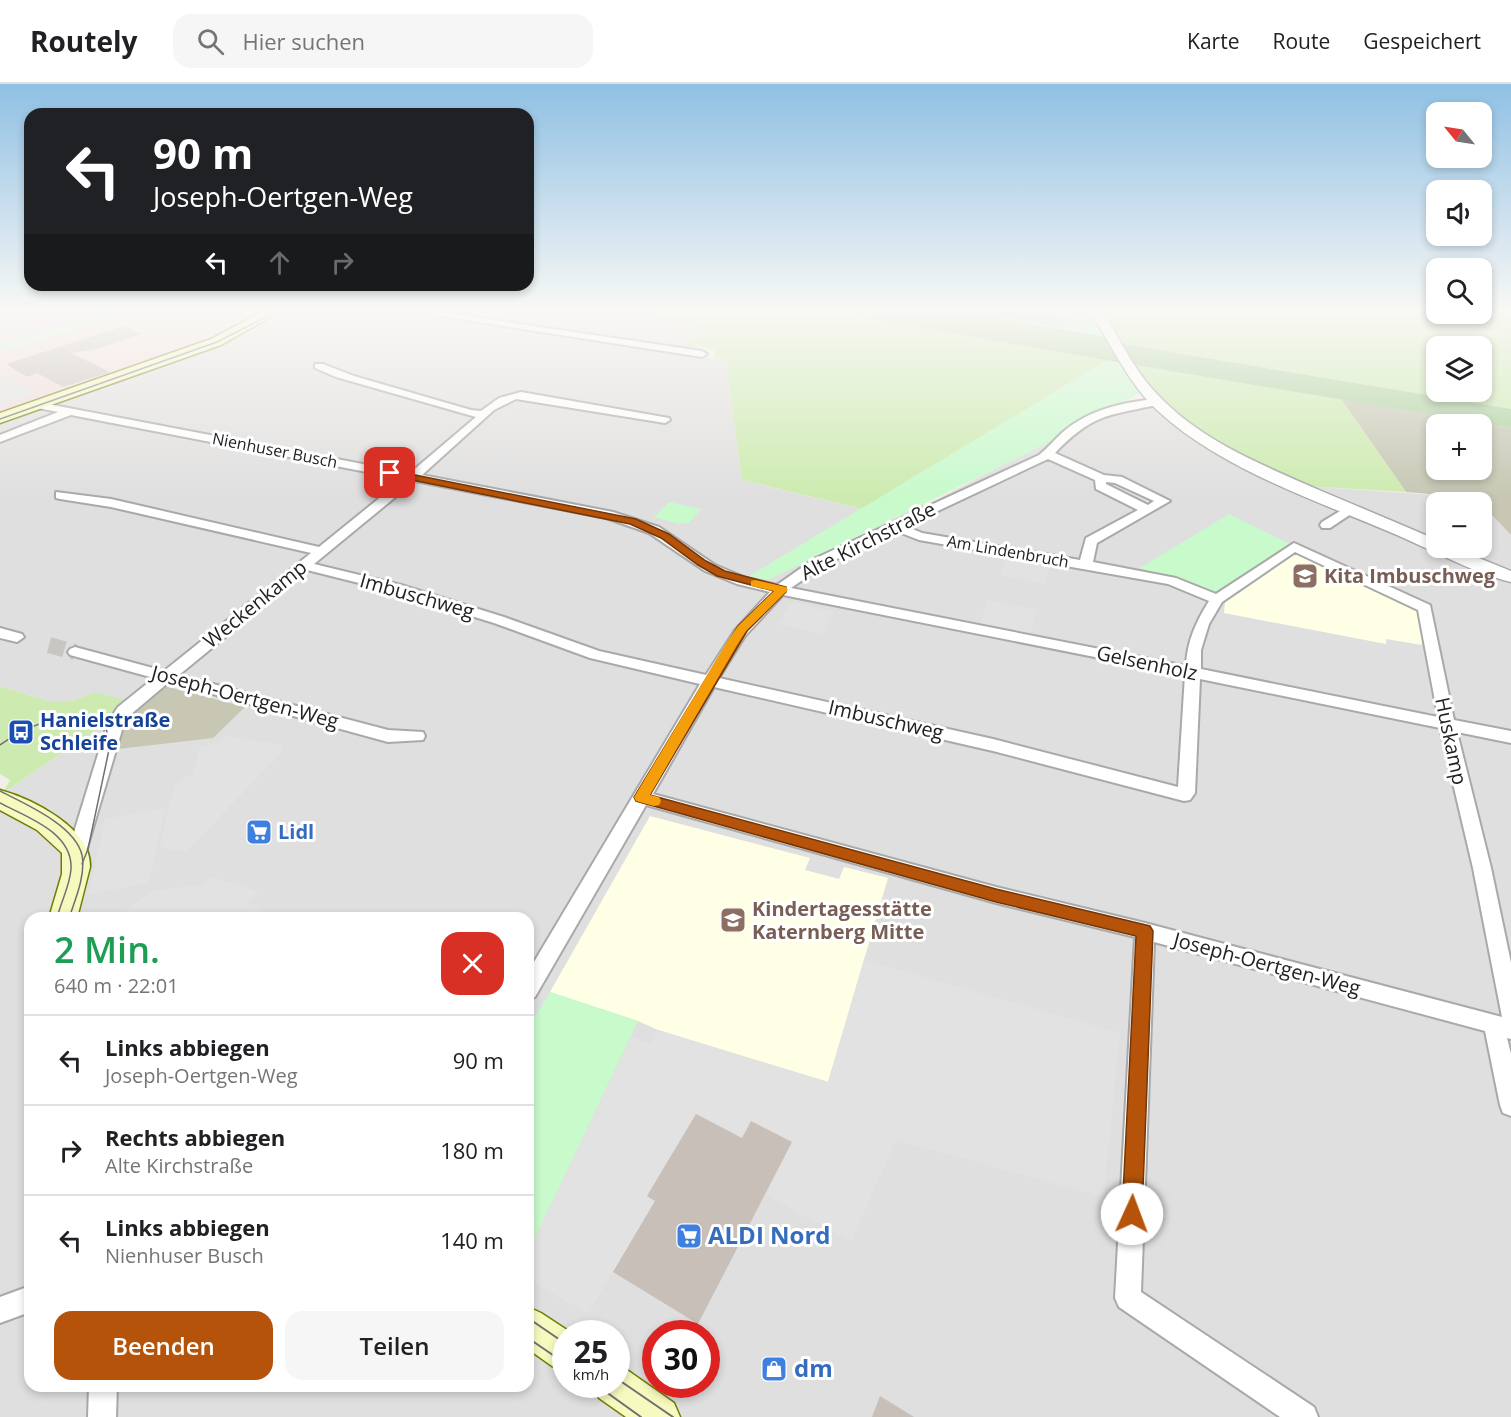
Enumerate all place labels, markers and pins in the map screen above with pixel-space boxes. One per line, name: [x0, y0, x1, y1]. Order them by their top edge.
pin: [364, 447, 415, 498]
school or university icon: Kita Imbuschweg: [1290, 561, 1320, 591]
place label: Kita Imbuschweg: [1324, 562, 1496, 589]
place label: Hanielstraße Schleife: [40, 706, 170, 756]
bus stop icon: Hanielstraße Schleife: [6, 717, 36, 747]
supermarket icon: Lidl: [244, 817, 274, 847]
place label: Lidl: [278, 818, 314, 845]
place label: Kindertagesstätte Katernberg Mitte: [752, 895, 932, 945]
school or university icon: Kindertagesstätte Katernberg Mitte: [718, 905, 748, 935]
place label: ALDI Nord: [708, 1218, 831, 1251]
supermarket icon: ALDI Nord: [674, 1221, 704, 1251]
place label: dm: [794, 1351, 833, 1384]
shop icon: dm: [759, 1354, 789, 1384]

